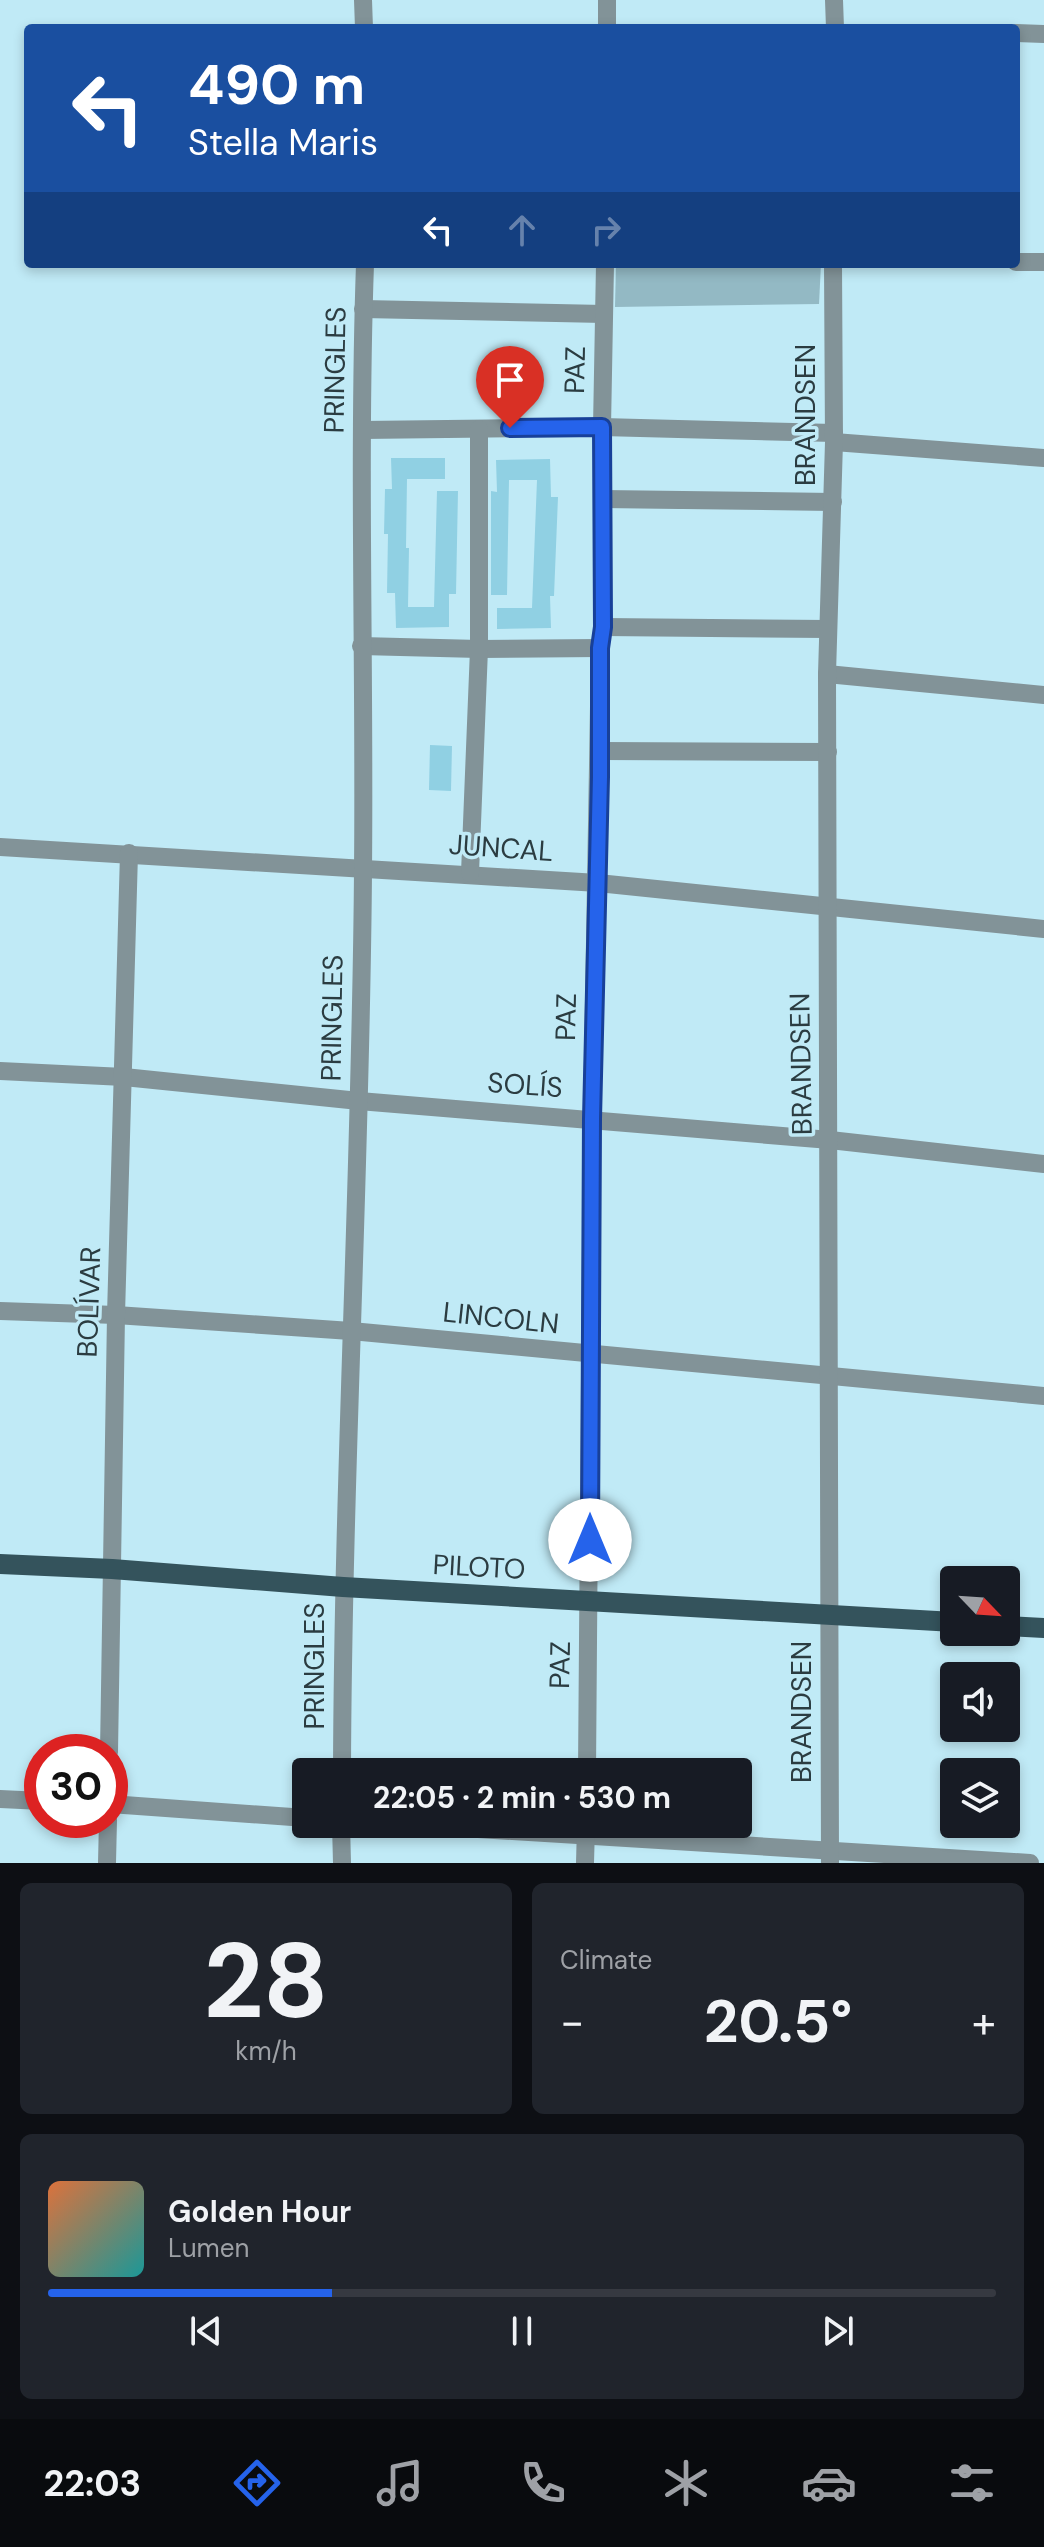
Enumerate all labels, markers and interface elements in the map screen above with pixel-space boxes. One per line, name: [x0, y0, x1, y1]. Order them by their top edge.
text: 490 m: [188, 48, 365, 121]
icon: left: [56, 56, 160, 160]
text: Stella Maris: [188, 119, 378, 166]
icon: left: [416, 208, 460, 252]
icon: ahead: [500, 208, 544, 252]
icon: right: [584, 208, 628, 252]
street label: PRINGLES: [315, 306, 355, 434]
street label: BRANDSEN: [787, 344, 824, 486]
pin: [476, 346, 544, 428]
street label: PAZ: [556, 346, 594, 394]
icon: arrive: [488, 358, 532, 402]
street label: JUNCAL: [448, 826, 554, 870]
street label: PRINGLES: [312, 954, 352, 1082]
street label: PAZ: [547, 993, 585, 1041]
street label: BRANDSEN: [781, 993, 821, 1135]
street label: SOLÍS: [486, 1064, 564, 1106]
street label: BOLÍVAR: [69, 1246, 109, 1358]
street label: LINCOLN: [441, 1294, 561, 1342]
position arrow: [548, 1498, 632, 1582]
street label: PILOTO: [432, 1546, 526, 1588]
north arrow: [940, 1566, 1020, 1646]
map controls: [940, 1566, 1020, 1838]
street label: PRINGLES: [296, 1603, 333, 1729]
street label: PAZ: [541, 1641, 579, 1689]
street label: BRANDSEN: [783, 1641, 820, 1783]
button: sound: [940, 1662, 1020, 1742]
speed limit sign: 30: [24, 1734, 128, 1838]
button: layers: [940, 1758, 1020, 1838]
text: 22:05 · 2 min · 530 m: [373, 1778, 671, 1817]
text: 28: [203, 1914, 329, 2049]
text: Climate: [560, 1943, 652, 1977]
text: 20.5°: [704, 1982, 852, 2061]
text: −: [560, 1993, 584, 2051]
text: +: [972, 1993, 996, 2051]
text: km/h: [235, 2034, 297, 2068]
text: Golden Hour: [168, 2192, 351, 2231]
text: Lumen: [168, 2231, 249, 2265]
icon: previous: [184, 2309, 228, 2353]
icon: pause: [500, 2309, 544, 2353]
icon: next: [816, 2309, 860, 2353]
icon: directions: [229, 2455, 285, 2511]
icon: music: [372, 2455, 428, 2511]
icon: phone: [515, 2455, 571, 2511]
icon: climate: [658, 2455, 714, 2511]
icon: car: [801, 2455, 857, 2511]
icon: filters: [944, 2455, 1000, 2511]
text: 22:03: [44, 2460, 141, 2507]

